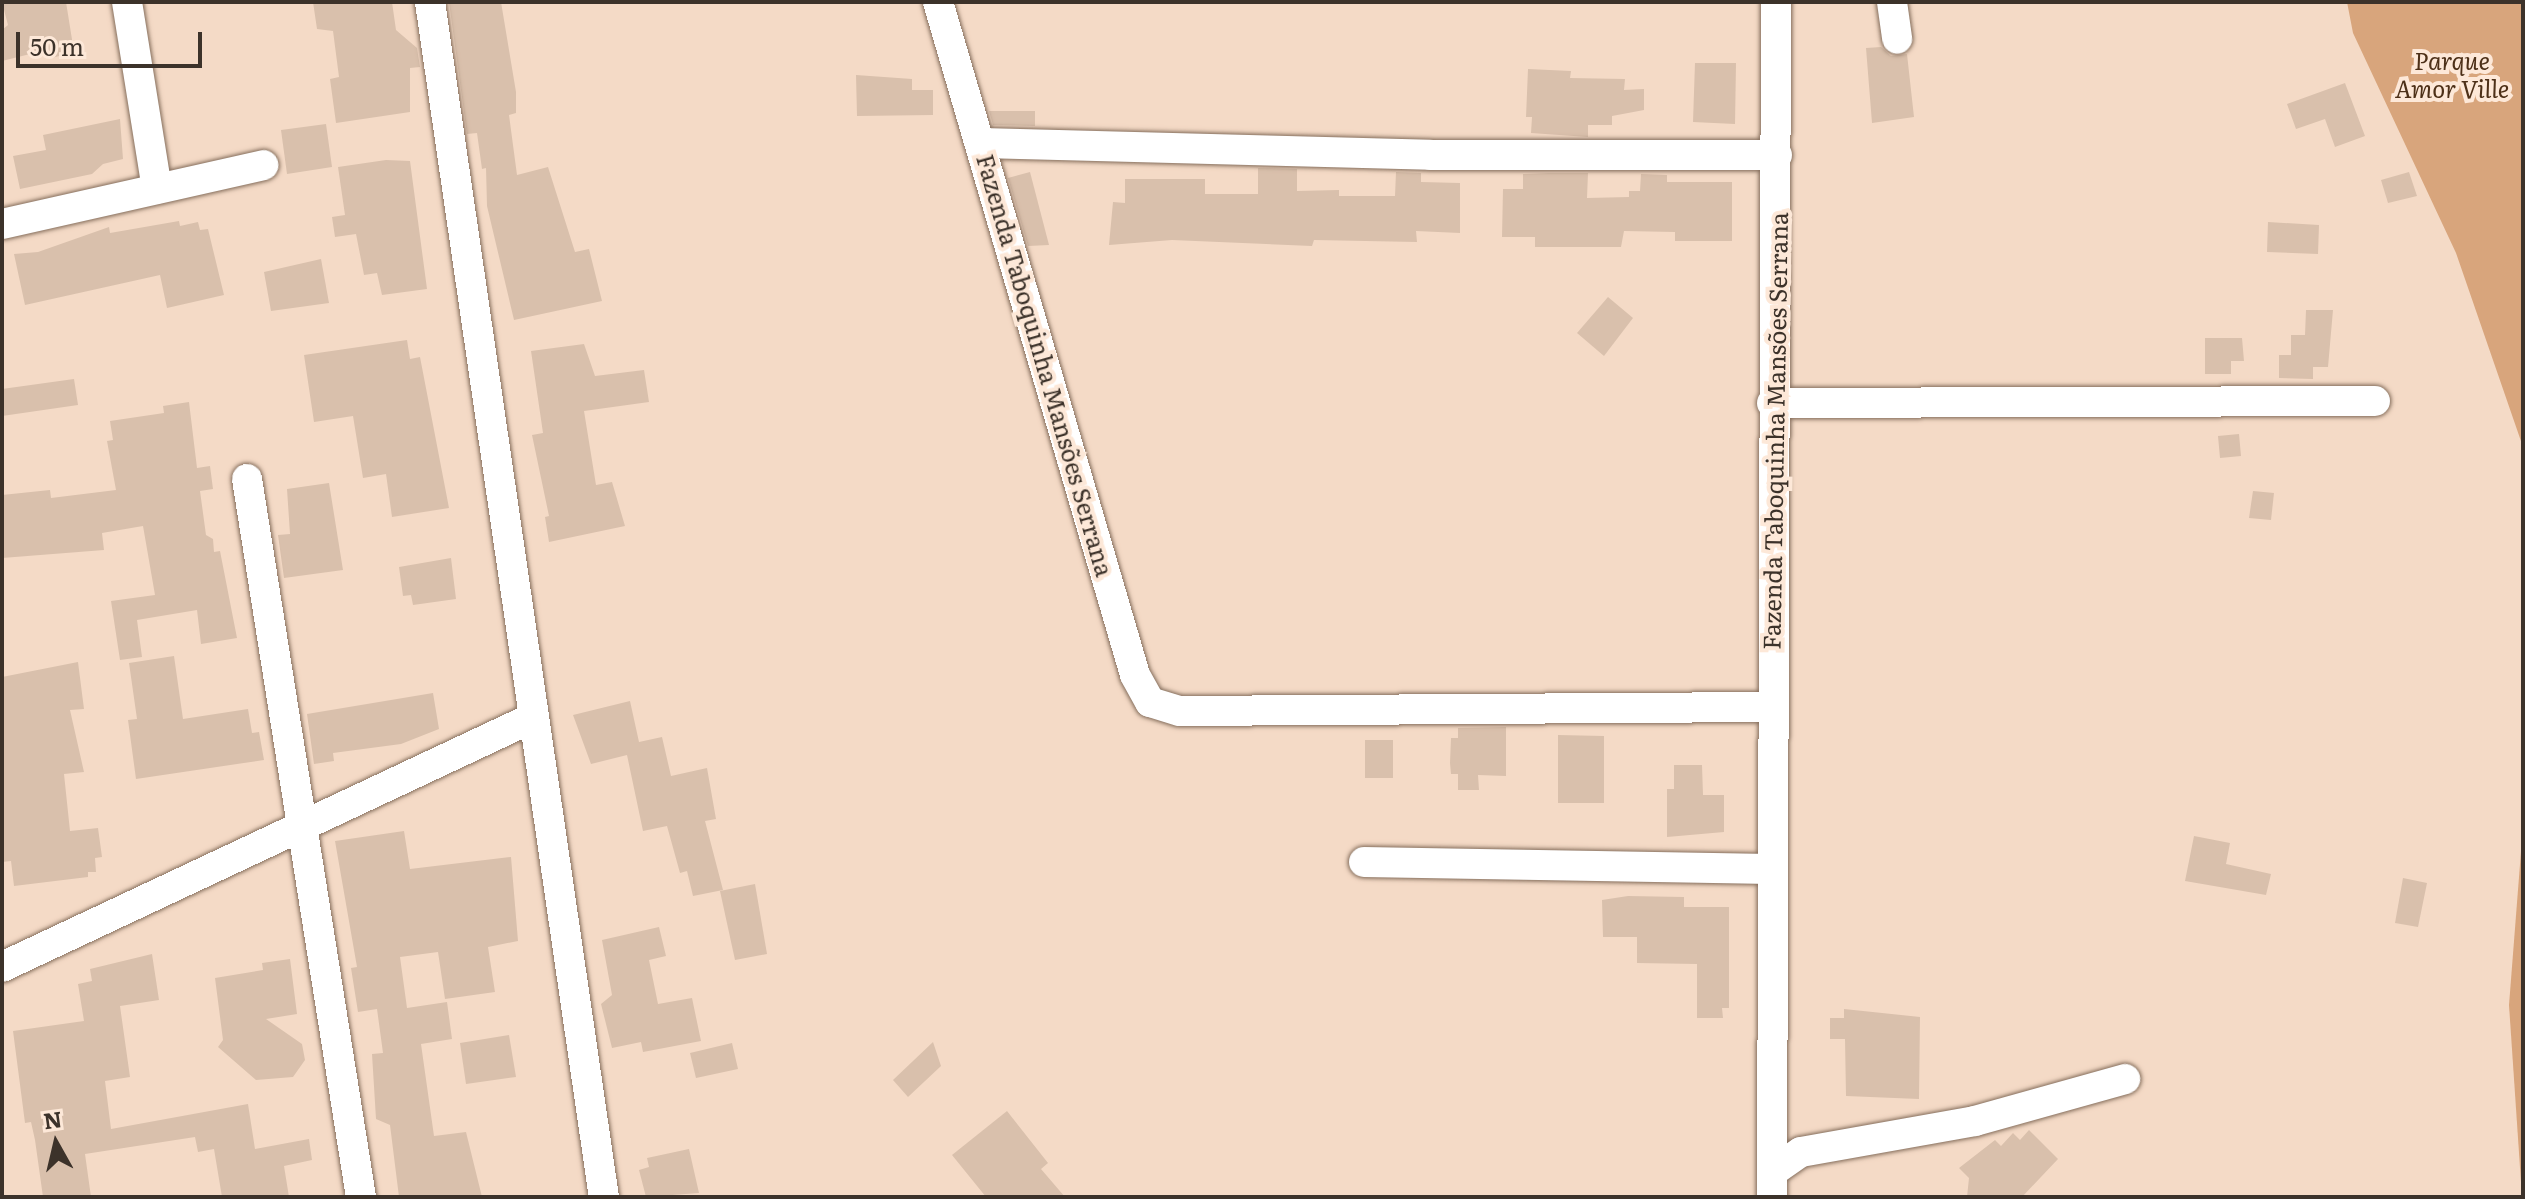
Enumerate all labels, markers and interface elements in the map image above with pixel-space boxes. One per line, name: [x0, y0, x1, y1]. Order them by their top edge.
scale bar: [20, 16, 206, 66]
text: 50 m: [30, 28, 84, 63]
park label: Parque Amor Ville: [2395, 46, 2509, 102]
street label: Fazenda Taboquinha Mansões Serrana: [972, 151, 1120, 579]
street label: Fazenda Taboquinha Mansões Serrana: [1756, 212, 1792, 650]
text: N: [41, 1101, 64, 1136]
north arrow: [16, 1103, 96, 1183]

